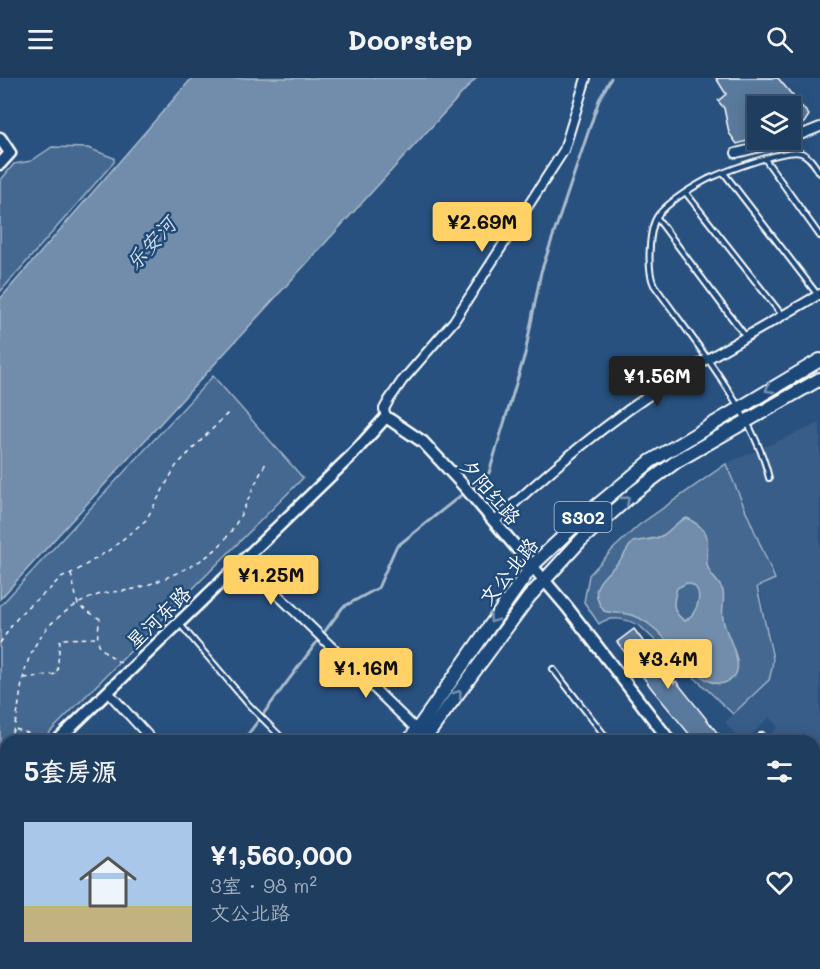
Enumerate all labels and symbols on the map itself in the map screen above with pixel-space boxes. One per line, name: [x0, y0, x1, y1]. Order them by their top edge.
pin: ¥2.69M: [433, 202, 531, 253]
water label: 乐安河: [119, 208, 183, 275]
pin: ¥1.56M: [608, 356, 706, 407]
one-way arrow: [765, 382, 775, 394]
street label: 夕阳红路: [455, 452, 528, 530]
one-way arrow: [619, 496, 630, 507]
road number: S302: [554, 502, 612, 532]
street label: 文公北路: [473, 531, 544, 610]
pin: ¥1.25M: [222, 555, 320, 606]
street label: 星河东路: [120, 579, 197, 654]
one-way arrow: [489, 613, 500, 624]
pin: ¥3.4M: [626, 639, 710, 690]
pin: ¥1.16M: [317, 648, 415, 699]
one-way arrow: [451, 690, 462, 701]

